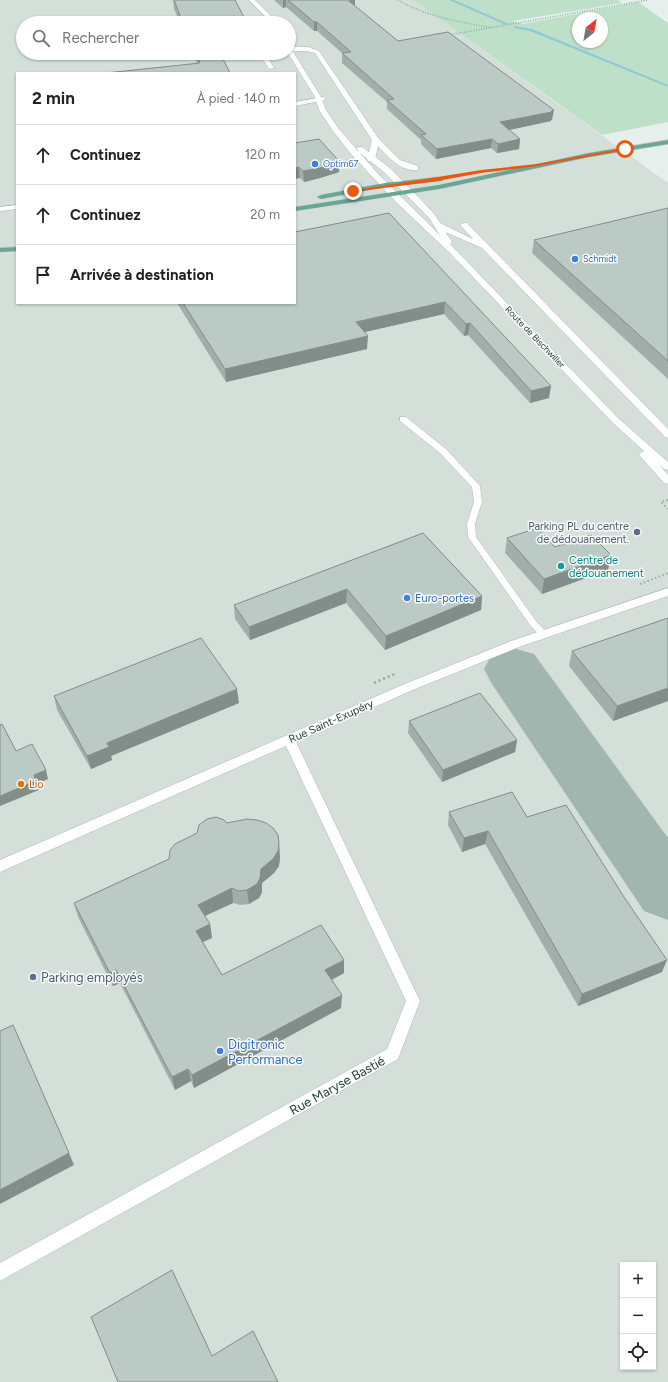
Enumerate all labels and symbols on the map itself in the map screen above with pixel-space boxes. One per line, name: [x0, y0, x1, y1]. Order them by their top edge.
north arrow: [572, 12, 608, 48]
route start: [616, 140, 634, 158]
place label: Optim67: [323, 158, 359, 169]
marker: Optim67: [310, 159, 320, 169]
route end: [344, 182, 362, 200]
place label: Schmidt: [583, 253, 617, 264]
marker: Schmidt: [570, 254, 580, 264]
street label: Route de Bischwiller: [503, 304, 568, 370]
place label: Parking PL du centre de dédouanement.: [528, 520, 629, 546]
marker: Parking PL du centre de dédouanement.: [632, 527, 642, 537]
place label: Centre de dédouanement: [569, 554, 644, 580]
marker: Centre de dédouanement: [556, 561, 566, 571]
place label: Euro-portes: [415, 592, 474, 605]
marker: Euro-portes: [402, 593, 412, 603]
street label: Rue Saint-Exupéry: [287, 697, 376, 746]
place label: Lio: [29, 778, 44, 791]
marker: Lio: [16, 779, 26, 789]
place label: Parking employés: [41, 970, 143, 985]
marker: Parking employés: [28, 972, 38, 982]
place label: Digitronic Performance: [228, 1037, 303, 1067]
marker: Digitronic Performance: [215, 1046, 225, 1056]
street label: Rue Maryse Bastié: [287, 1053, 387, 1118]

